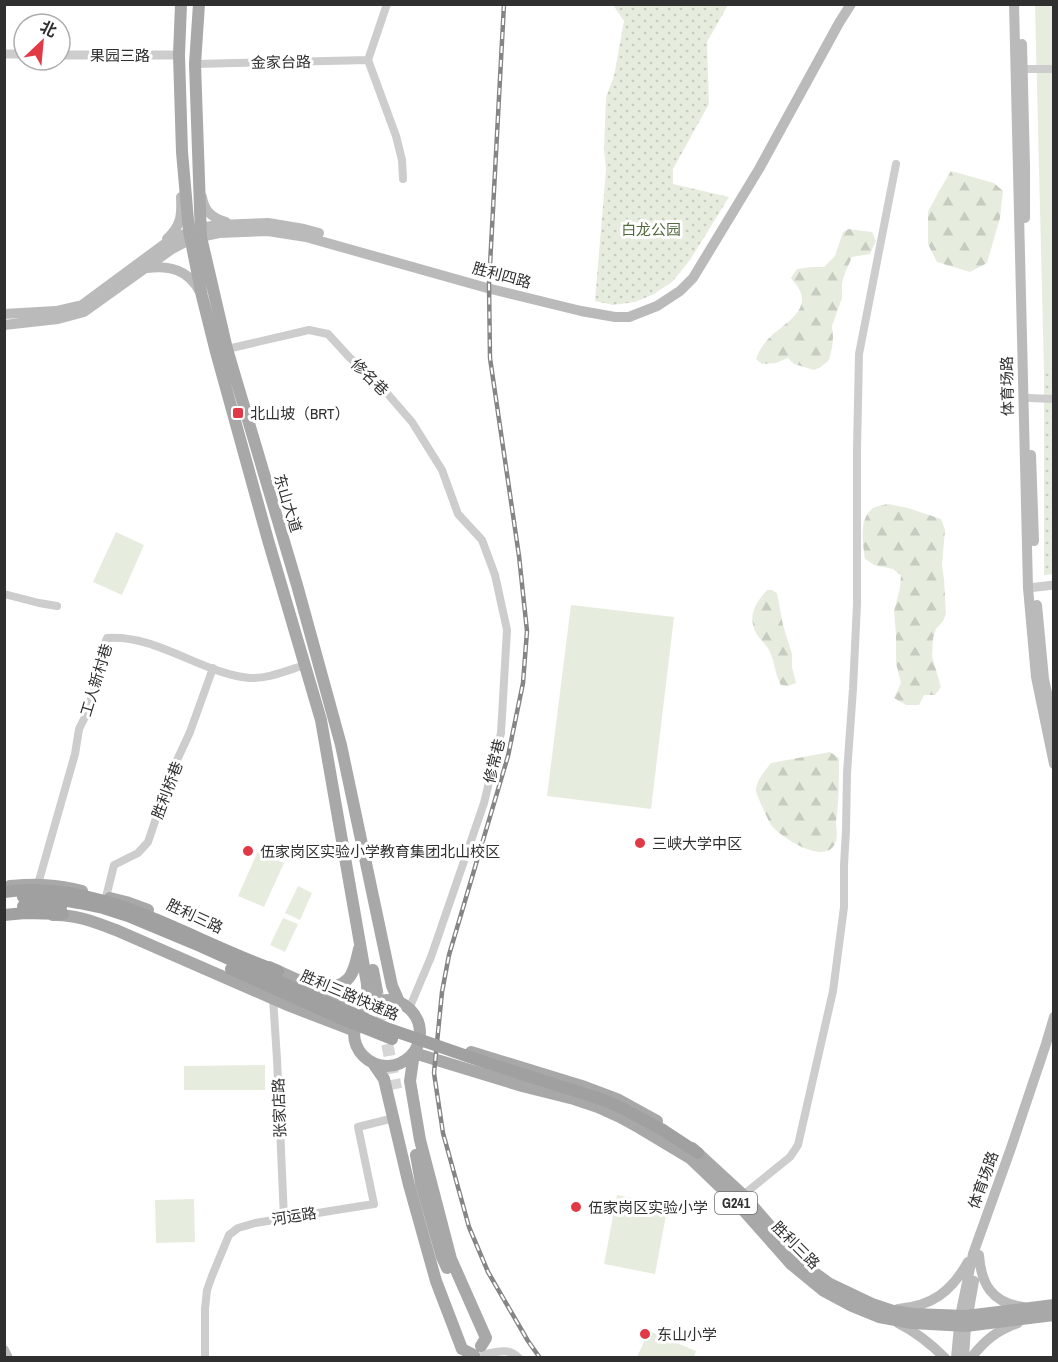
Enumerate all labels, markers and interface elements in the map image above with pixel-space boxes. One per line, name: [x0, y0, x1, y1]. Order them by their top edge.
north arrow: [12, 12, 72, 72]
text: 北: [37, 15, 61, 42]
street label: 果园三路: [90, 45, 150, 66]
street label: 金家台路: [251, 51, 311, 73]
park label: 白龙公园: [621, 219, 681, 240]
street label: 胜利四路: [470, 257, 534, 293]
street label: 修名巷: [347, 354, 393, 400]
street label: 体育场路: [996, 356, 1018, 416]
place label: 北山坡（BRT）: [250, 403, 349, 424]
marker: 北山坡（BRT）: [231, 406, 245, 420]
street label: 东山大道: [269, 471, 307, 535]
street label: 工人新村巷: [75, 641, 117, 719]
street label: 修常巷: [478, 737, 510, 785]
street label: 胜利桥巷: [146, 758, 188, 822]
place label: 三峡大学中区: [652, 833, 742, 854]
marker: 三峡大学中区: [633, 836, 647, 850]
place label: 伍家岗区实验小学教育集团北山校区: [260, 841, 500, 862]
marker: 伍家岗区实验小学教育集团北山校区: [241, 844, 255, 858]
street label: 胜利三路: [163, 894, 227, 938]
street label: 胜利三路快速路: [298, 965, 402, 1025]
street label: 张家店路: [267, 1078, 291, 1138]
street label: 体育场路: [963, 1148, 1003, 1212]
road number: G241: [715, 1192, 757, 1214]
place label: 伍家岗区实验小学: [588, 1197, 708, 1218]
marker: 伍家岗区实验小学: [569, 1200, 583, 1214]
street label: 河运路: [270, 1202, 318, 1230]
street label: 胜利三路: [767, 1216, 825, 1274]
place label: 东山小学: [657, 1324, 717, 1345]
marker: 东山小学: [638, 1327, 652, 1341]

